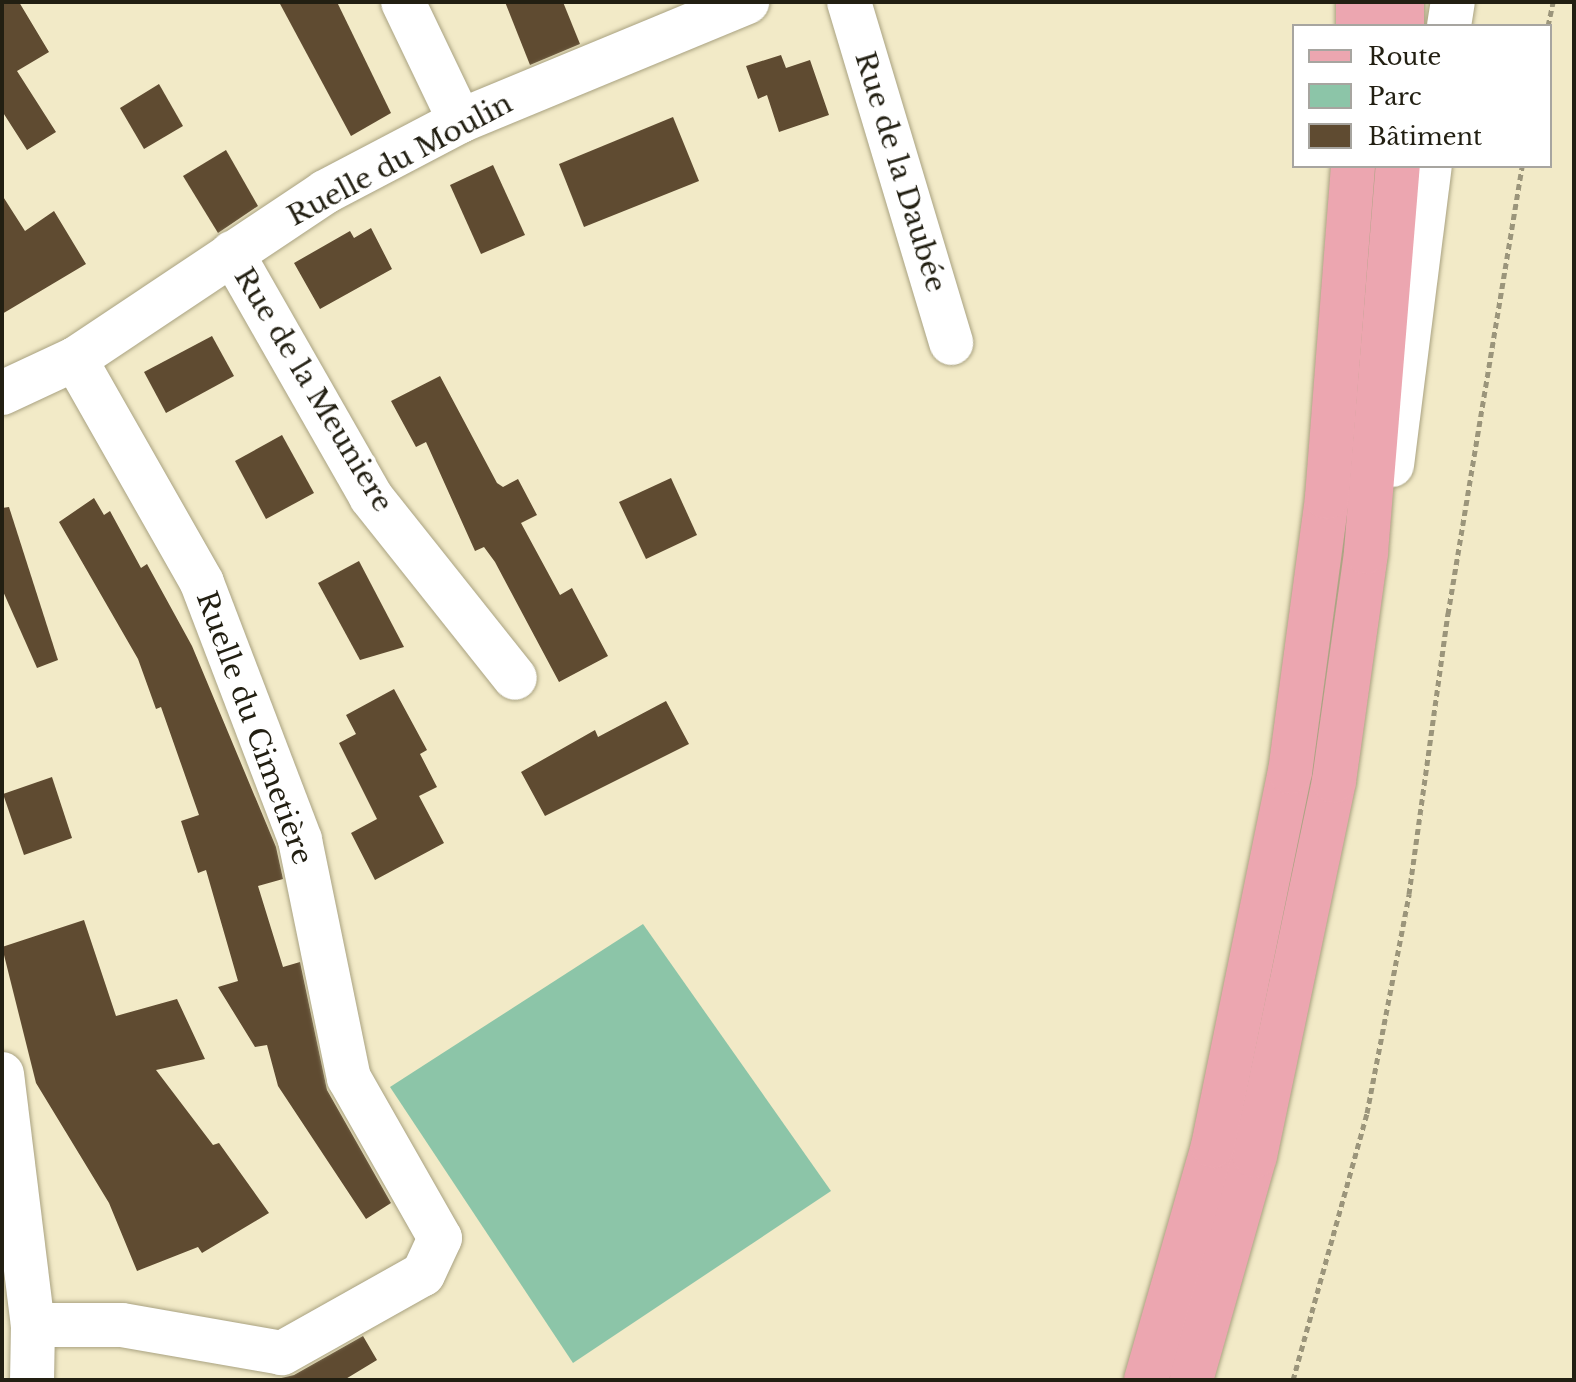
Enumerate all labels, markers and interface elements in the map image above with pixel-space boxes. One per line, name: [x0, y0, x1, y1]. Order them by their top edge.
legend: [1292, 24, 1552, 168]
text: Route: [1368, 42, 1441, 71]
street label: Rue de la Daubée: [847, 48, 953, 296]
text: Parc: [1368, 82, 1422, 111]
street label: Ruelle du Moulin: [282, 87, 518, 233]
text: Bâtiment: [1368, 122, 1482, 151]
street label: Rue de la Meuniere: [227, 262, 399, 518]
street label: Ruelle du Cimetière: [189, 587, 319, 869]

